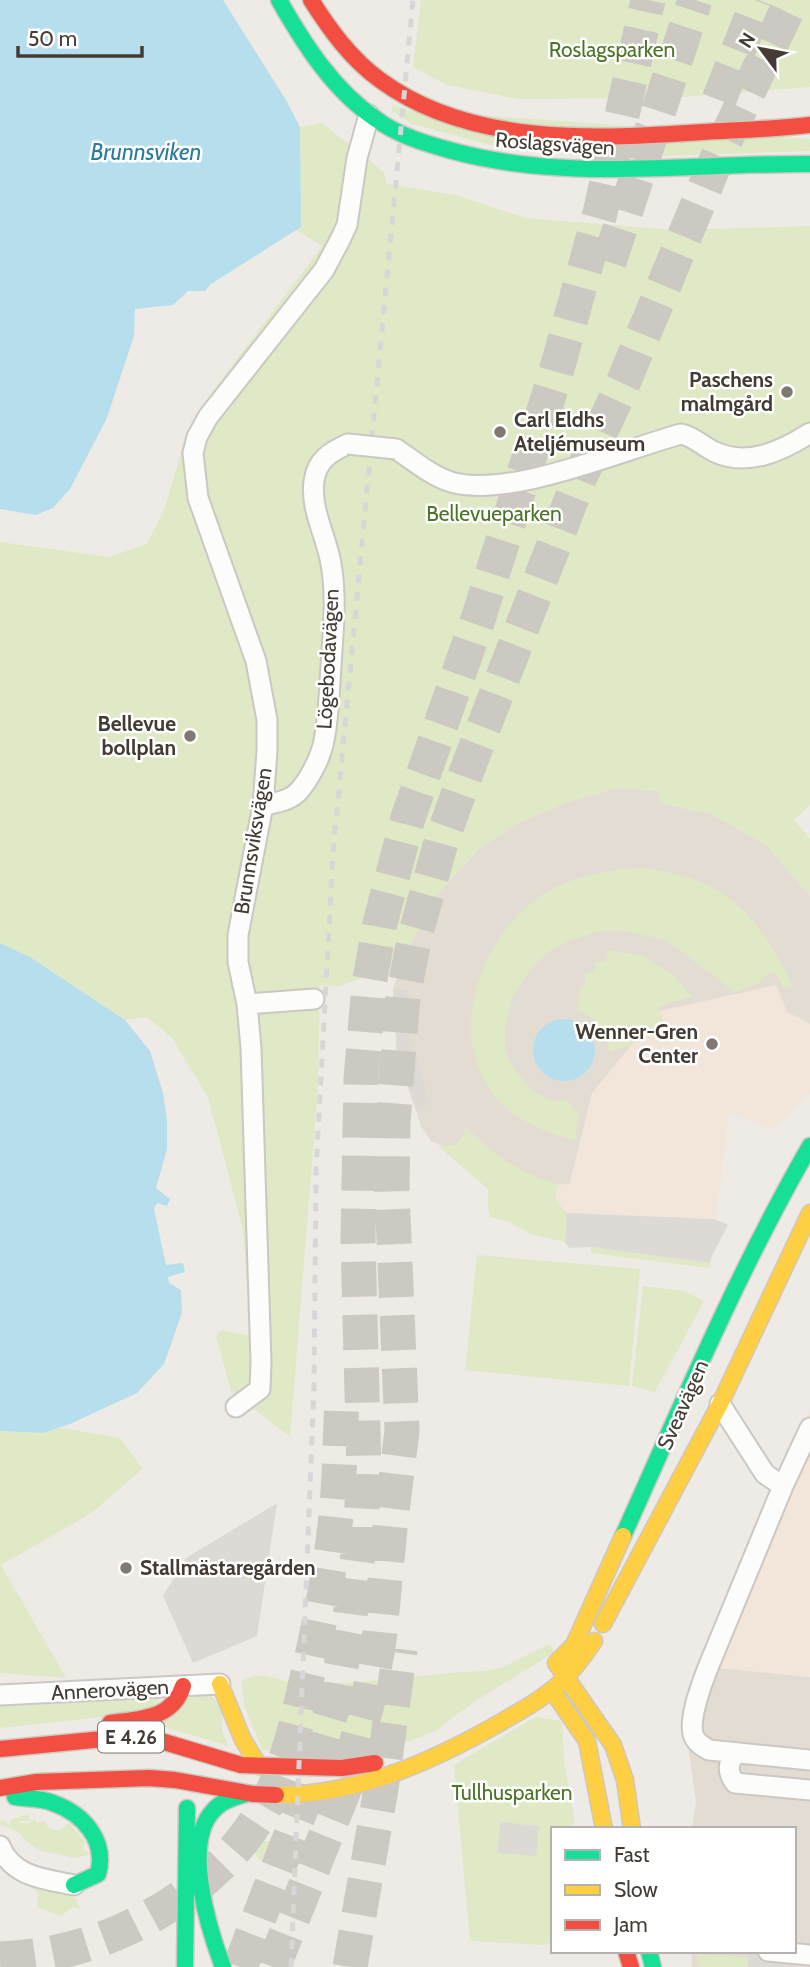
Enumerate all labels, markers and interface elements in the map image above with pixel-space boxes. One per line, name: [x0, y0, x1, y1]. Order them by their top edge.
scale bar: [18, 14, 142, 58]
north arrow: [726, 14, 796, 84]
text: 50 m: [28, 26, 77, 51]
text: N: [734, 28, 760, 52]
park label: Roslagsparken: [549, 37, 675, 62]
street label: Roslagsvägen: [494, 127, 616, 160]
water label: Brunnsviken: [91, 138, 201, 166]
place label: Paschens malmgård: [681, 367, 773, 416]
marker: Paschens malmgård: [779, 384, 795, 400]
place label: Carl Eldhs Ateljémuseum: [514, 407, 645, 456]
marker: Carl Eldhs Ateljémuseum: [492, 424, 508, 440]
park label: Bellevueparken: [426, 501, 562, 526]
street label: Lögebodavägen: [311, 588, 344, 730]
place label: Bellevue bollplan: [98, 711, 176, 760]
marker: Bellevue bollplan: [182, 728, 198, 744]
street label: Brunnsviksvägen: [229, 766, 276, 916]
place label: Wenner-Gren Center: [575, 1019, 698, 1068]
marker: Wenner-Gren Center: [704, 1036, 720, 1052]
street label: Sveavägen: [652, 1356, 713, 1454]
place label: Stallmästaregården: [140, 1555, 316, 1580]
marker: Stallmästaregården: [118, 1560, 134, 1576]
street label: Annerovägen: [50, 1674, 170, 1705]
road number: E 4.26: [98, 1722, 164, 1752]
park label: Tullhusparken: [451, 1780, 573, 1805]
legend: [551, 1827, 796, 1953]
text: Fast: [614, 1842, 650, 1867]
text: Slow: [614, 1877, 658, 1902]
text: Jam: [613, 1912, 648, 1937]

